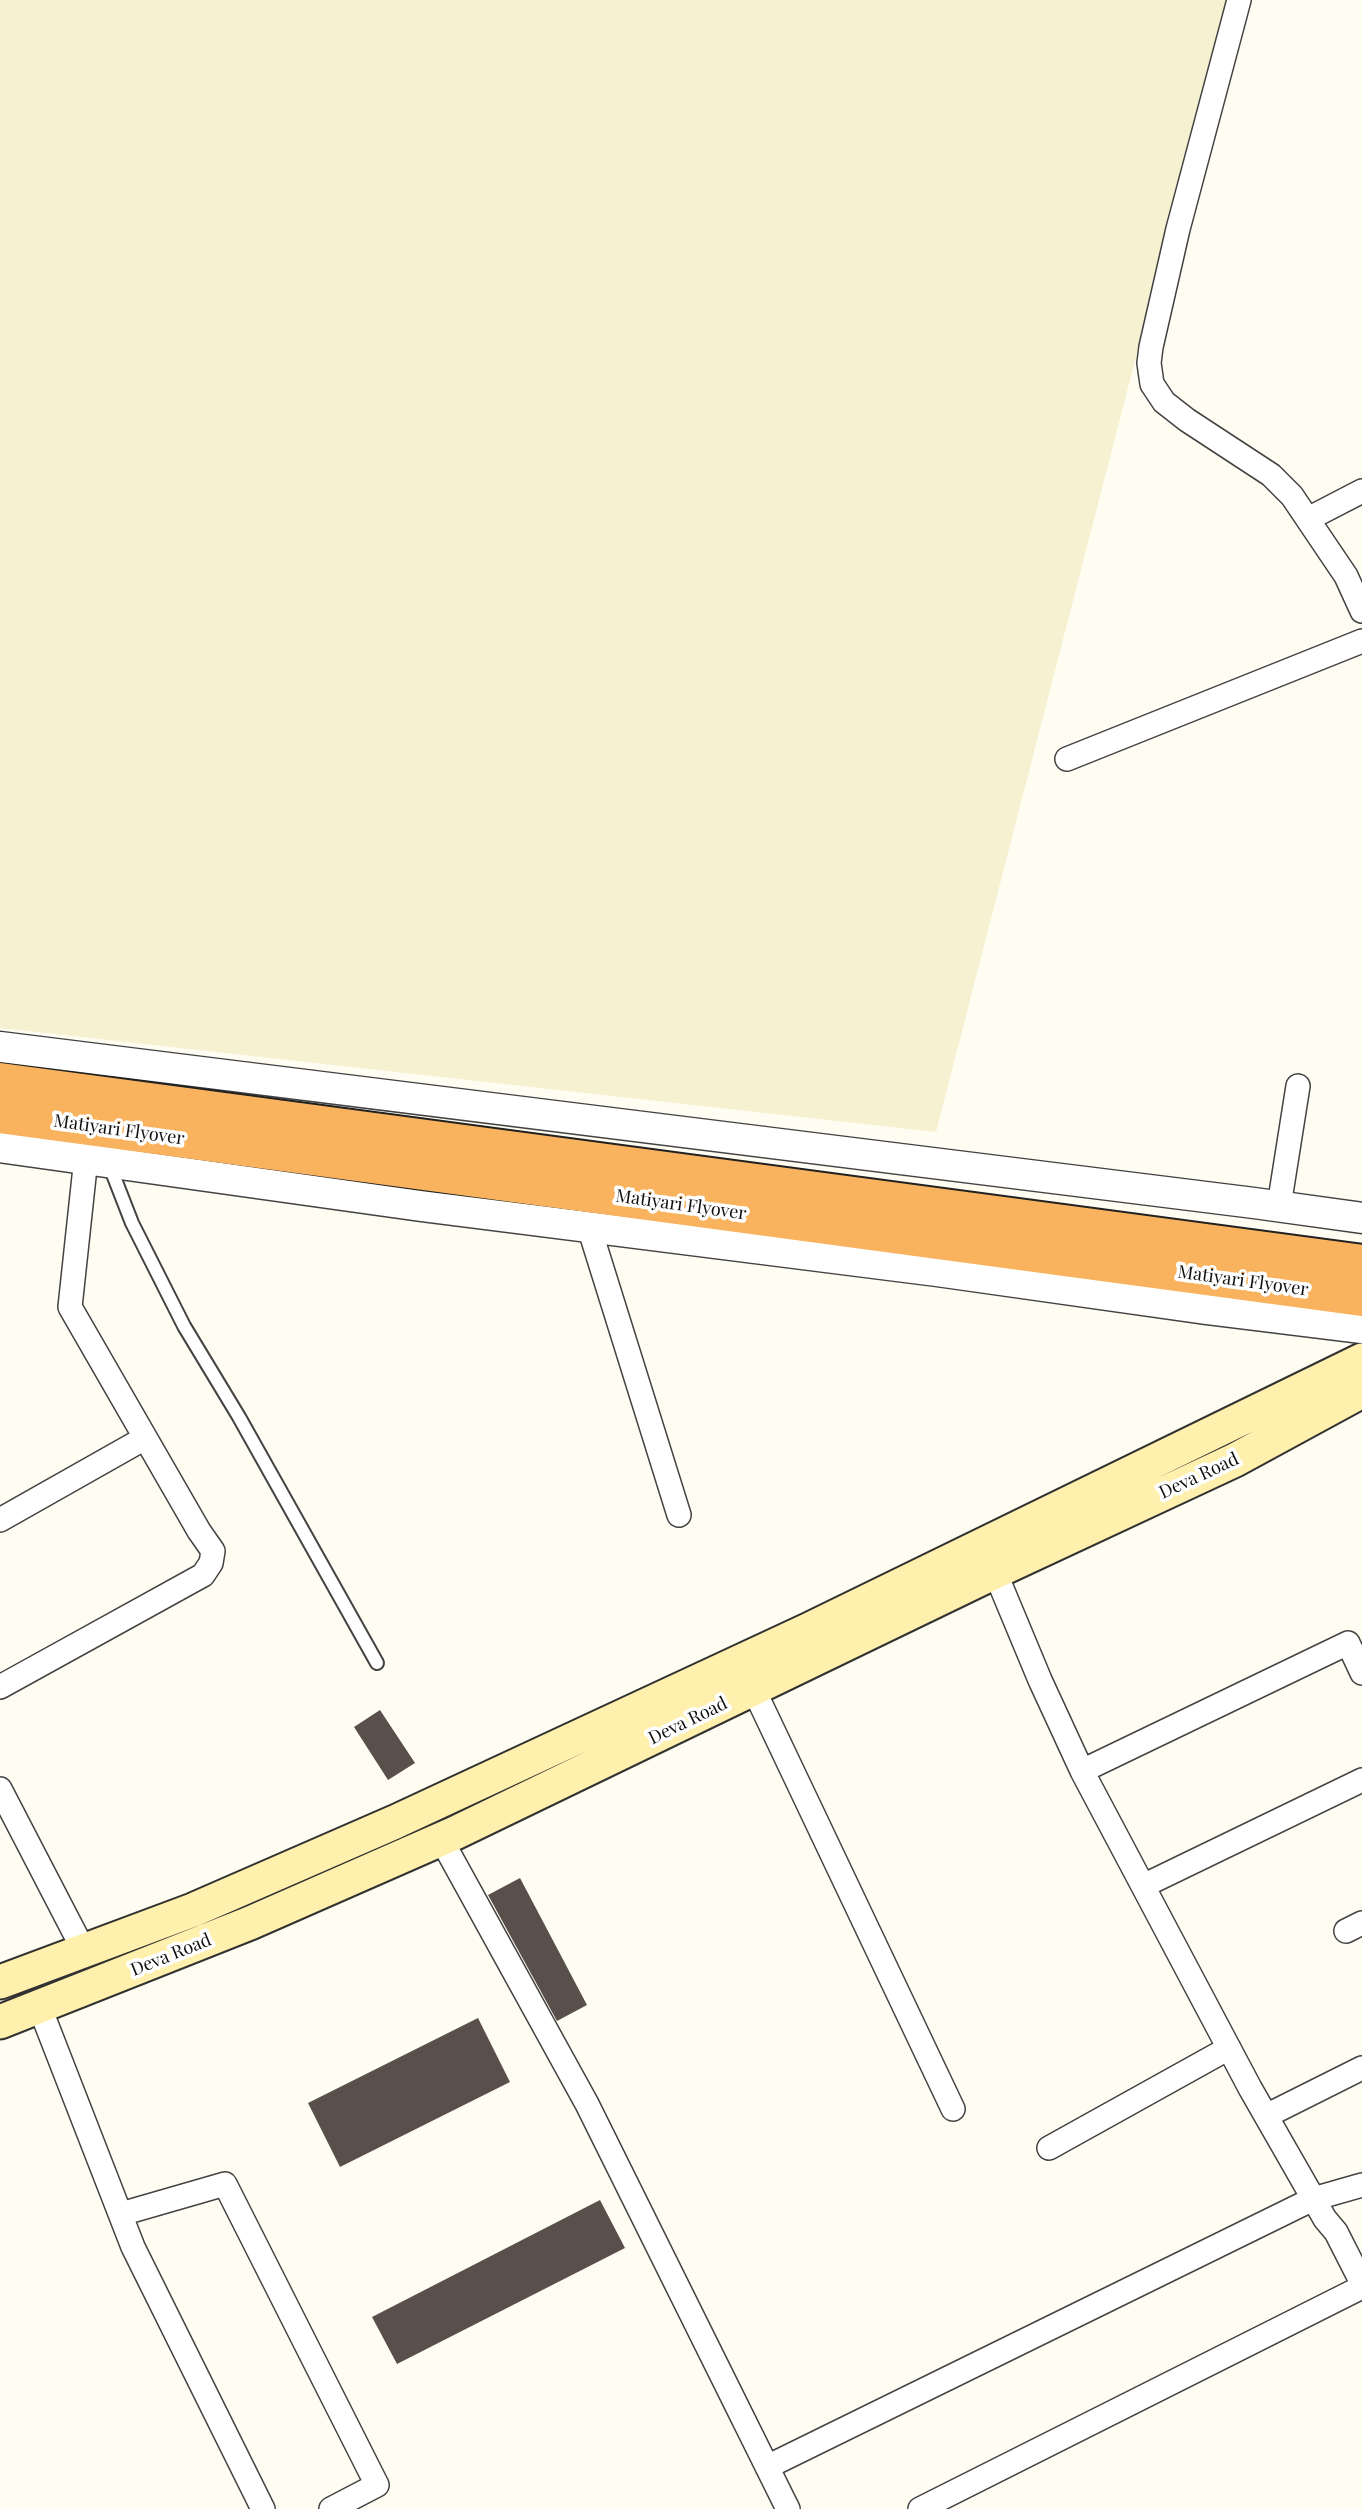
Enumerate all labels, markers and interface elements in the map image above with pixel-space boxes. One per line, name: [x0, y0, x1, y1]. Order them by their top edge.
street label: Matiyari Flyover: [52, 1110, 186, 1150]
street label: Matiyari Flyover: [614, 1185, 748, 1225]
street label: Matiyari Flyover: [1176, 1261, 1310, 1301]
street label: Deva Road: [1156, 1448, 1242, 1504]
street label: Deva Road: [645, 1693, 731, 1749]
street label: Deva Road: [127, 1929, 215, 1981]

